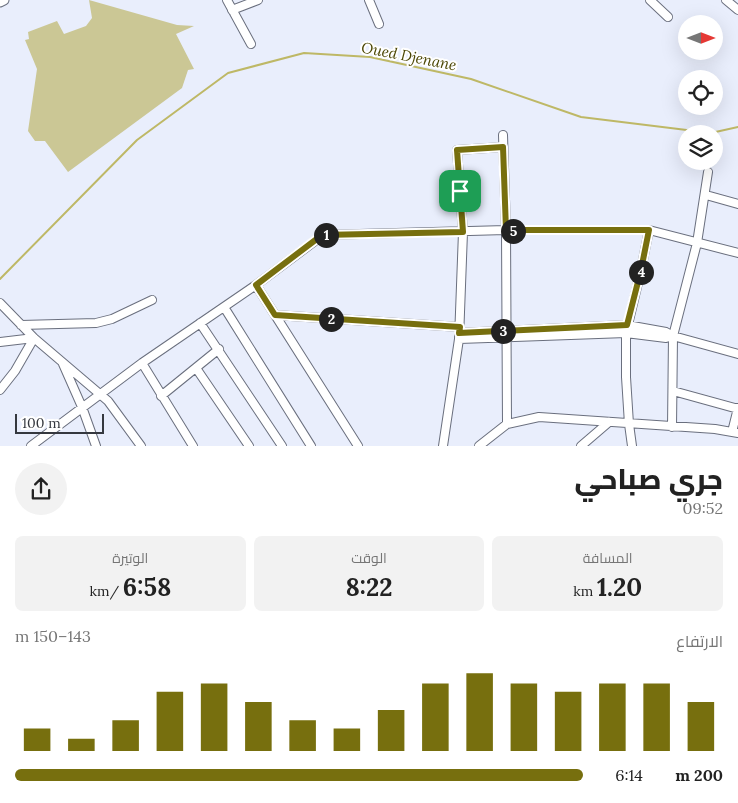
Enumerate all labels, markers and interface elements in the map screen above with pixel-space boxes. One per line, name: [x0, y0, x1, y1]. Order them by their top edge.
north arrow: [678, 15, 722, 60]
map controls: [678, 15, 723, 170]
water label: Oued Djenane: [360, 37, 458, 75]
button: locate: [678, 70, 723, 115]
button: layers: [678, 125, 723, 170]
pin: [439, 170, 481, 212]
icon: arrive: [446, 177, 474, 205]
pin: 5: [500, 218, 526, 244]
pin: 1: [314, 222, 338, 248]
text: 5: [510, 222, 517, 240]
text: 1: [324, 226, 329, 244]
pin: 4: [628, 260, 654, 284]
text: 4: [638, 263, 645, 281]
pin: 2: [318, 306, 344, 332]
text: 2: [328, 310, 335, 328]
pin: 3: [490, 318, 516, 344]
text: 3: [500, 322, 507, 340]
scale bar: [15, 410, 104, 434]
text: 100 m: [22, 414, 61, 432]
text: جري صباحي: [574, 461, 723, 497]
button: share: [15, 463, 67, 515]
text: 09:52: [683, 498, 723, 518]
text: الوتيرة: [112, 549, 148, 567]
text: الوقت: [351, 549, 387, 567]
text: المسافة: [583, 549, 633, 567]
text: 6:58: [123, 571, 171, 603]
text: 8:22: [345, 571, 393, 603]
text: 1.20: [597, 571, 642, 603]
text: /km: [89, 582, 123, 600]
text: km: [573, 582, 597, 600]
text: 143–150 m: [15, 626, 91, 646]
text: الارتفاع: [676, 631, 723, 651]
text: 6:14: [615, 765, 643, 785]
text: 200 m: [675, 765, 723, 785]

